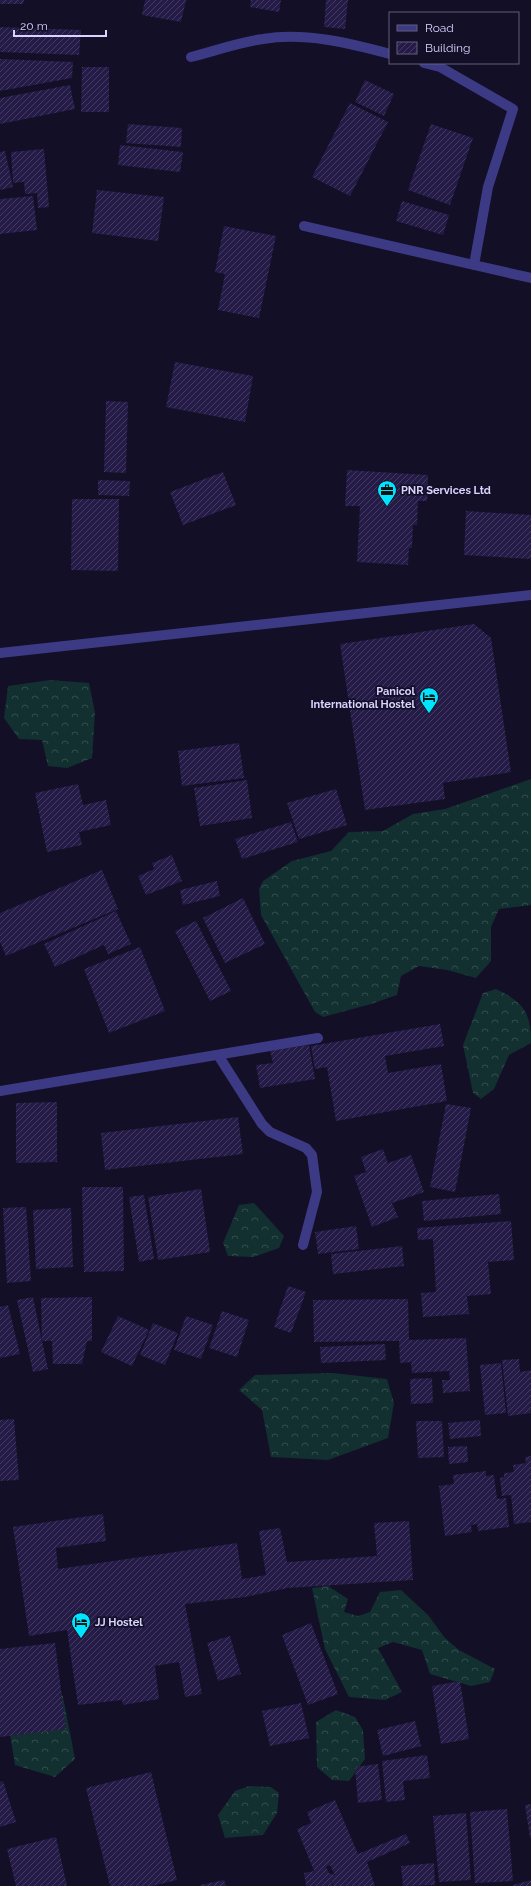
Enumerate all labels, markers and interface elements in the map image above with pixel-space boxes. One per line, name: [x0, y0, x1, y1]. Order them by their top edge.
scale bar: [14, 12, 106, 38]
legend: [389, 12, 519, 64]
text: 20 m: [20, 19, 48, 33]
text: Road: [425, 21, 454, 35]
text: Building: [425, 41, 471, 55]
office icon: PNR Services Ltd: [376, 479, 398, 507]
place label: PNR Services Ltd: [401, 484, 491, 497]
place label: Panicol International Hostel: [310, 685, 416, 711]
hotel icon: Panicol International Hostel: [418, 686, 440, 714]
hotel icon: JJ Hostel: [70, 1611, 92, 1639]
place label: JJ Hostel: [95, 1616, 143, 1629]

